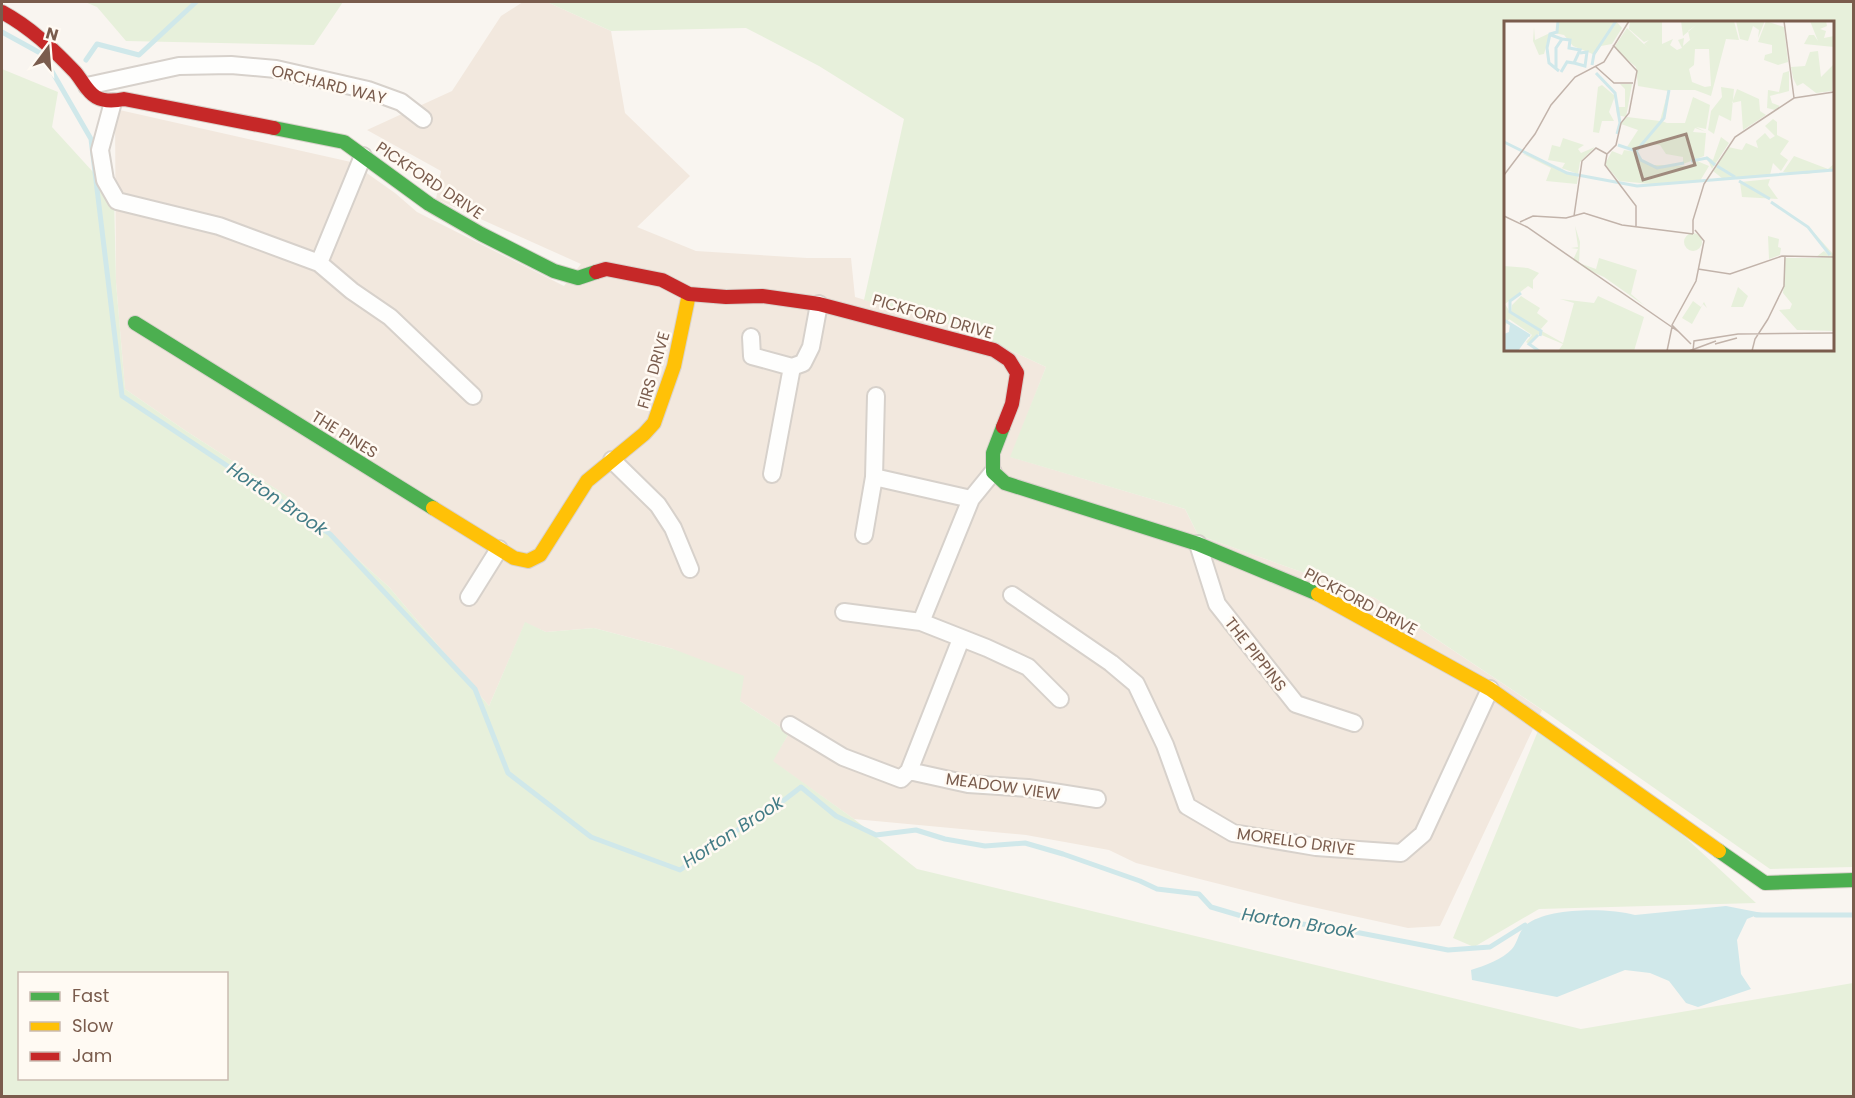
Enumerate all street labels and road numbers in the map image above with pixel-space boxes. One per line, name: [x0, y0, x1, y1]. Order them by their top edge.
street label: ORCHARD WAY: [269, 59, 389, 110]
street label: PICKFORD DRIVE: [371, 136, 488, 225]
street label: PICKFORD DRIVE: [870, 288, 996, 345]
street label: FIRS DRIVE: [631, 329, 675, 411]
street label: THE PINES: [307, 405, 382, 464]
street label: PICKFORD DRIVE: [1300, 562, 1421, 641]
street label: THE PIPPINS: [1219, 612, 1292, 696]
street label: MEADOW VIEW: [944, 767, 1062, 806]
street label: MORELLO DRIVE: [1235, 822, 1356, 861]

